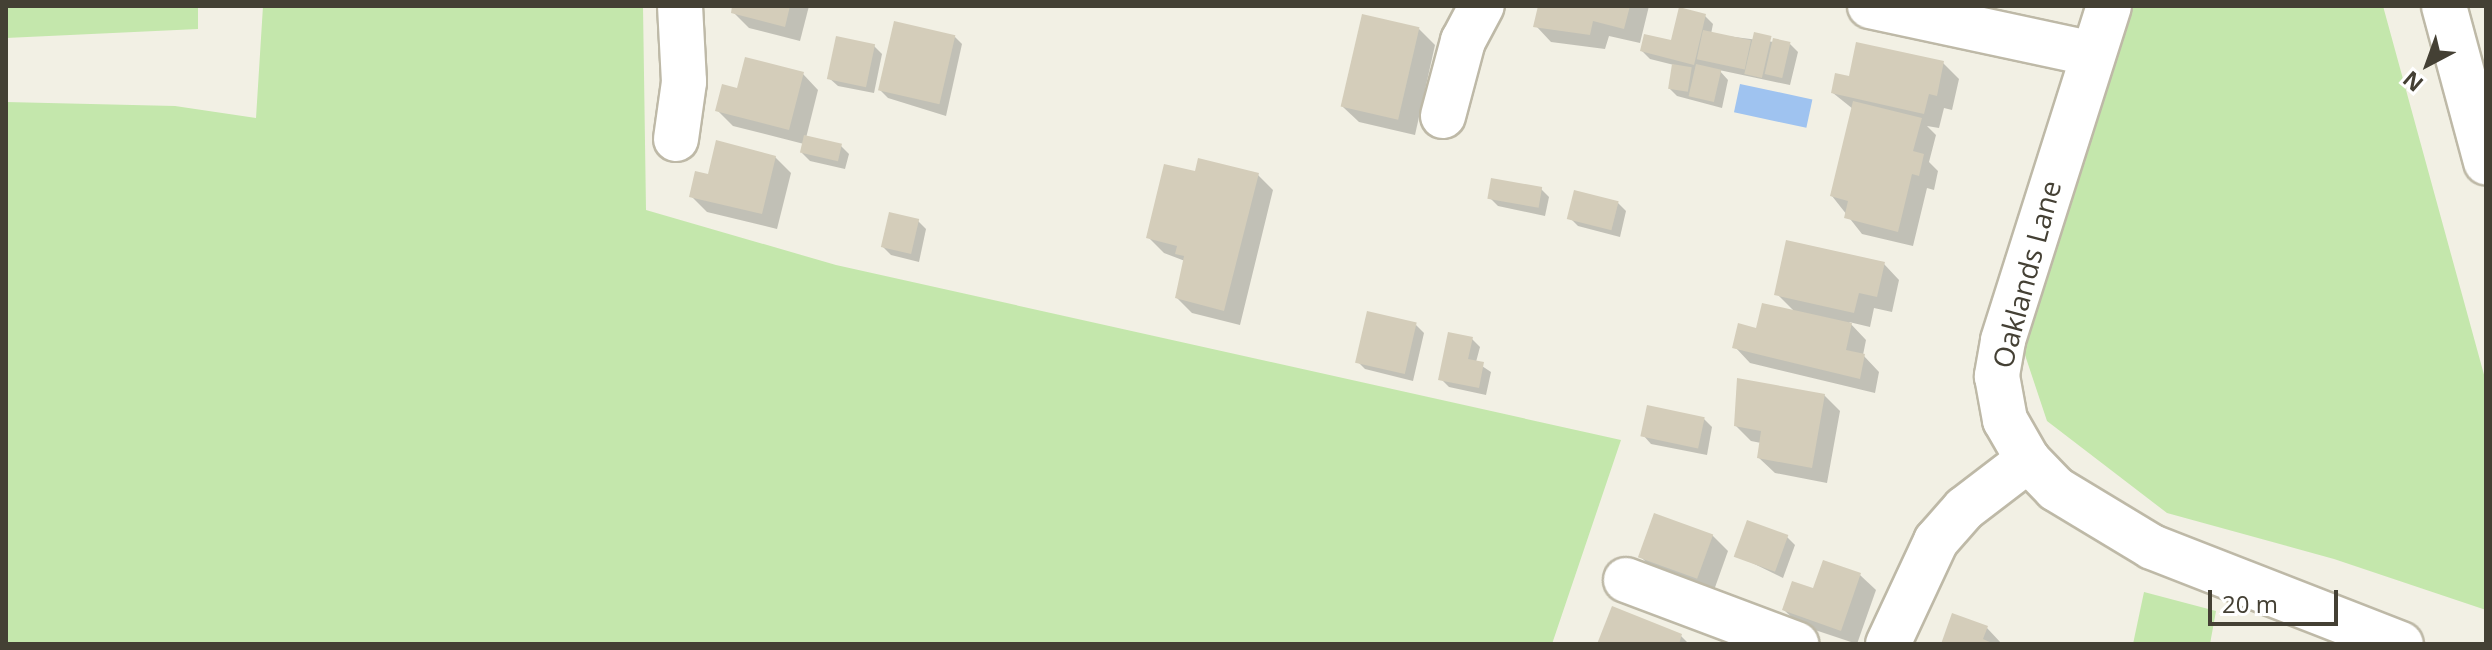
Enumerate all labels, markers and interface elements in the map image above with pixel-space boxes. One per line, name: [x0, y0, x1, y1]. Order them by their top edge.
north arrow: [2388, 24, 2468, 104]
text: N: [2396, 65, 2429, 99]
street label: Oaklands Lane: [1985, 177, 2067, 371]
scale bar: [2212, 574, 2342, 624]
text: 20 m: [2222, 587, 2278, 620]

